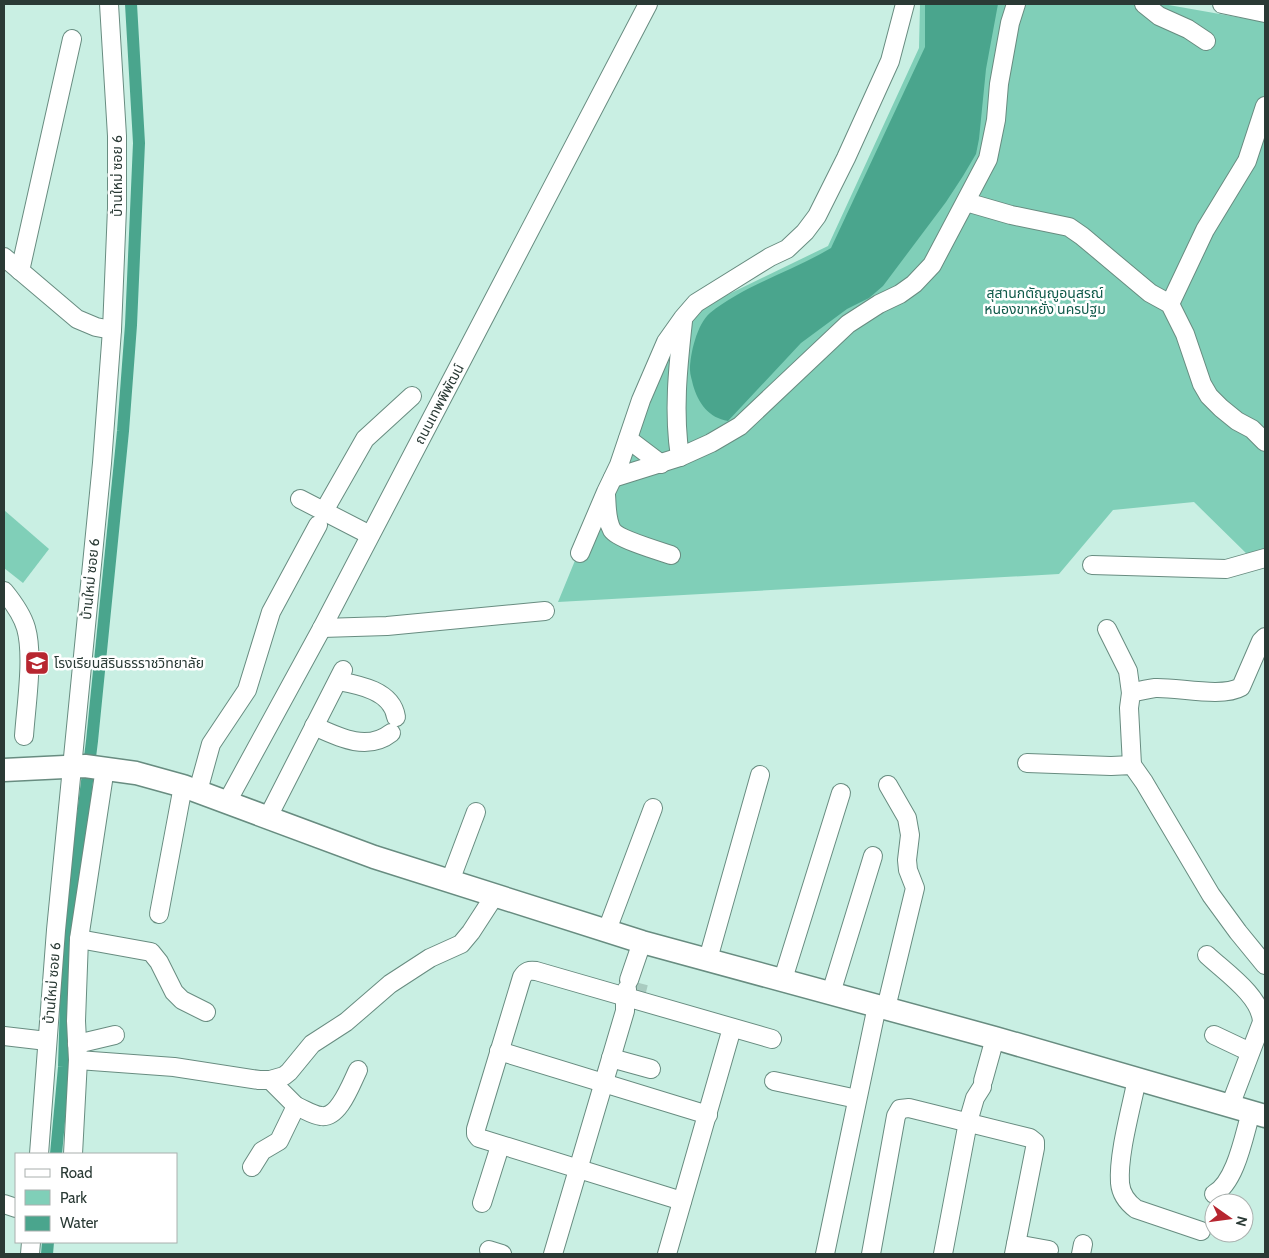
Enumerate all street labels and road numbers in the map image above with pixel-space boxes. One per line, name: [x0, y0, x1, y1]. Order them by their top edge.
street label: บ้านใหม่ ซอย 6: [108, 135, 126, 217]
street label: ถนนเทพพิพัฒน์: [410, 361, 468, 447]
street label: บ้านใหม่ ซอย 6: [77, 537, 103, 621]
street label: บ้านใหม่ ซอย 6: [39, 941, 65, 1025]

